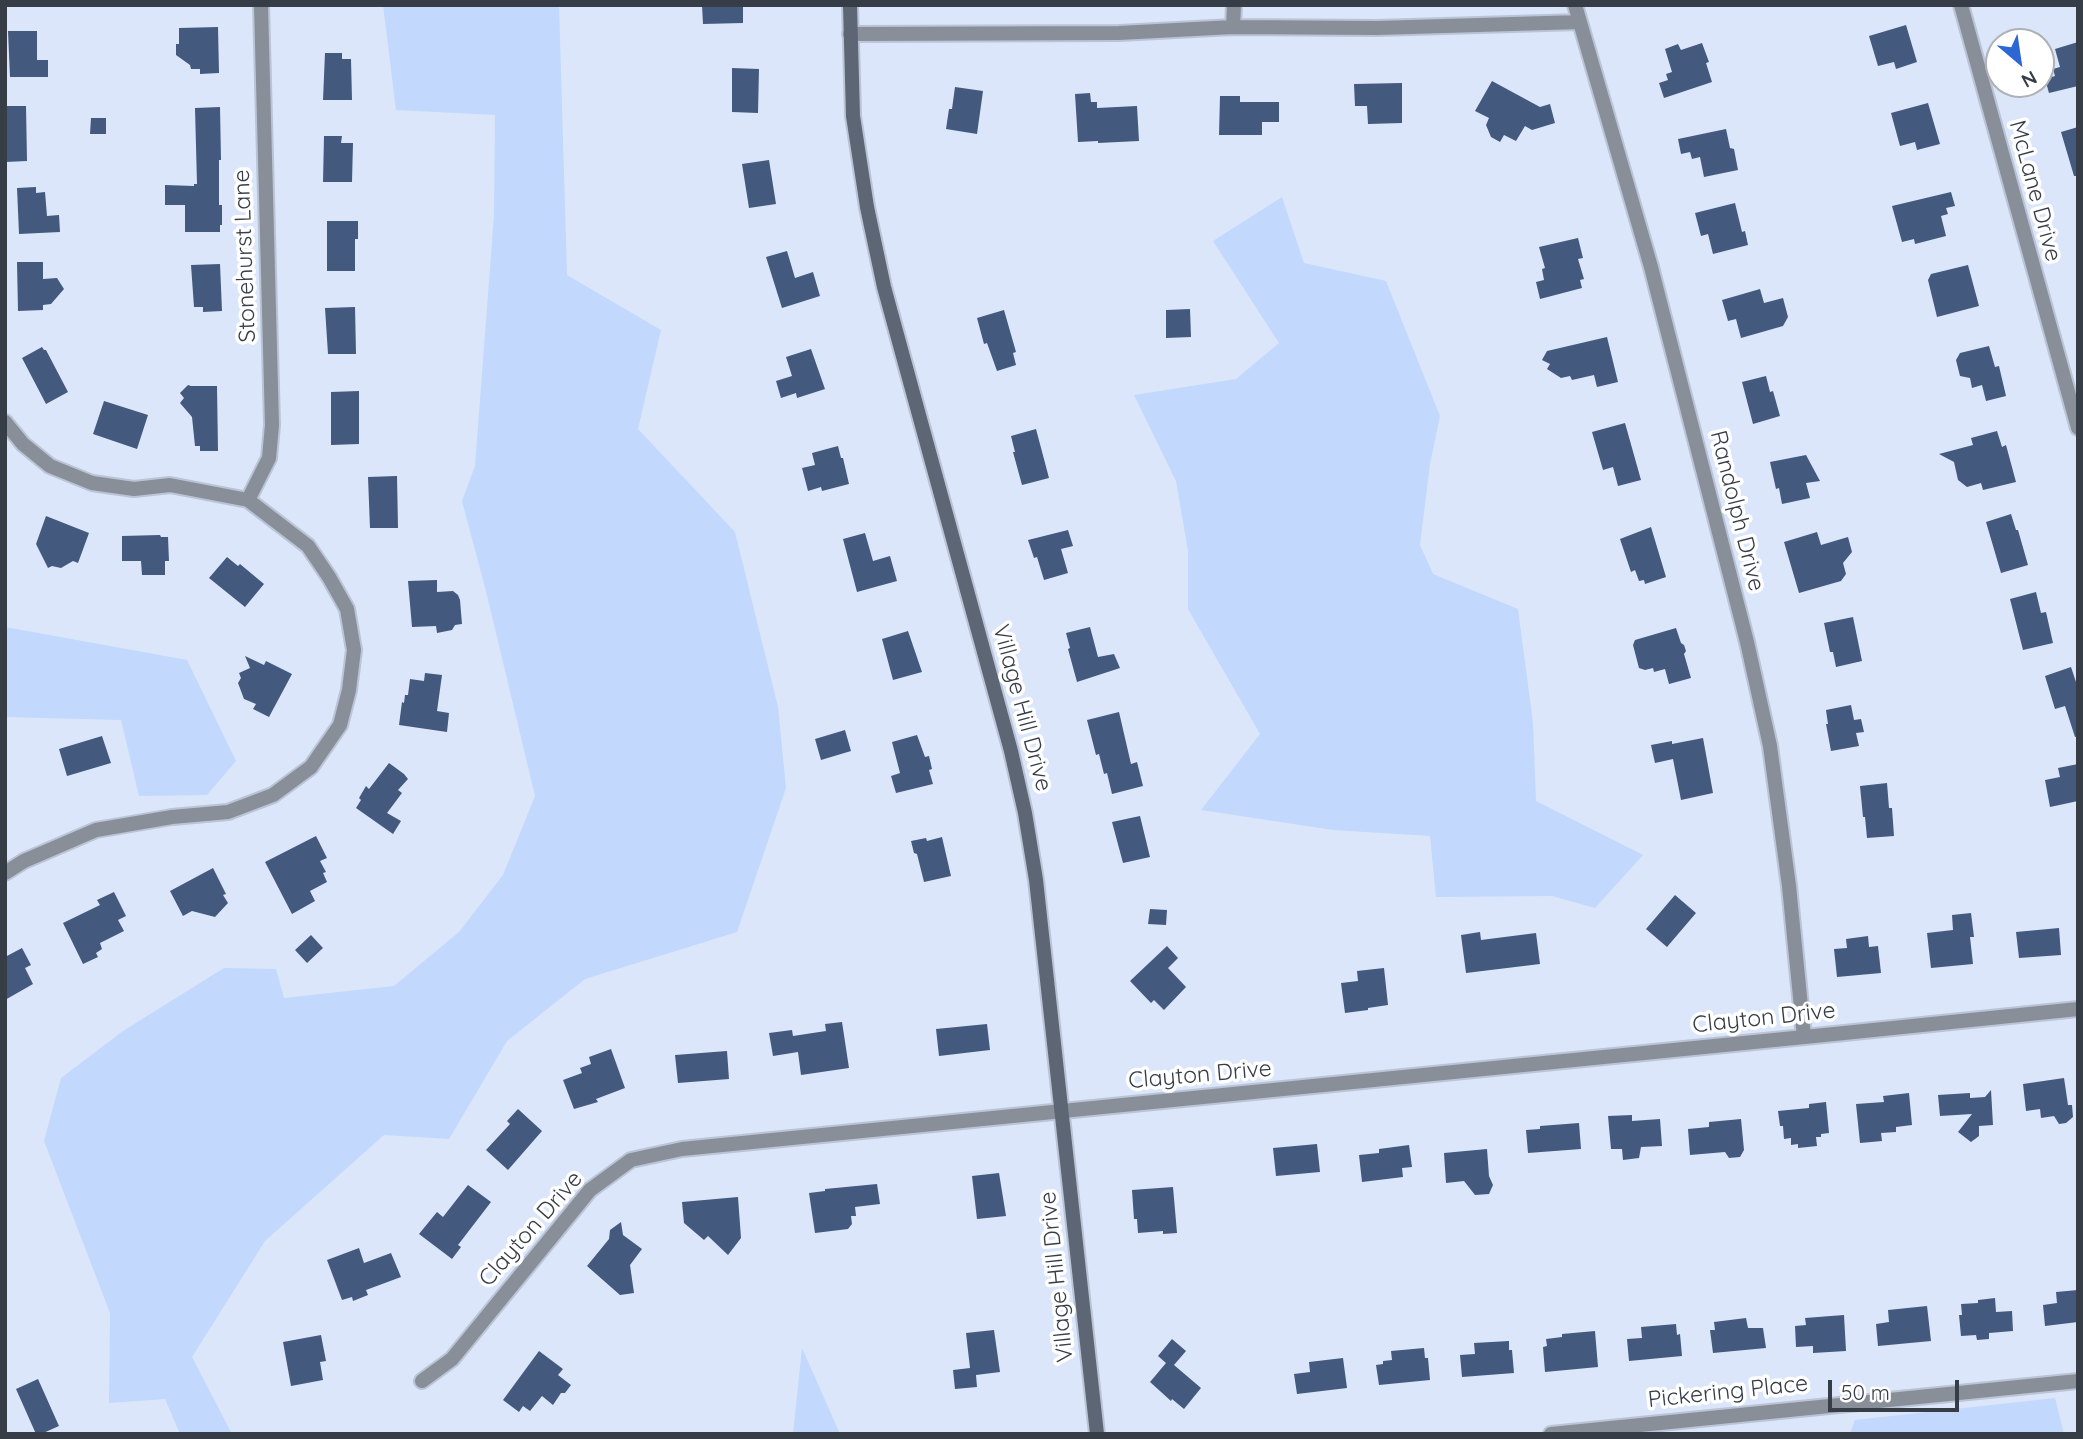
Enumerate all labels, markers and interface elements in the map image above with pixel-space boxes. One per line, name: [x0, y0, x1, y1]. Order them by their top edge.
north arrow: [1985, 28, 2055, 98]
text: N: [2017, 66, 2041, 93]
street label: McLane Drive: [2003, 117, 2067, 265]
street label: Stonehurst Lane: [228, 169, 262, 343]
street label: Randolph Drive: [1704, 428, 1770, 594]
street label: Village Hill Drive: [986, 622, 1058, 794]
street label: Clayton Drive: [1691, 997, 1837, 1039]
street label: Clayton Drive: [1127, 1055, 1273, 1095]
street label: Clayton Drive: [473, 1166, 589, 1292]
street label: Village Hill Drive: [1034, 1190, 1080, 1364]
scale bar: [1831, 1366, 1962, 1410]
street label: Pickering Place: [1647, 1370, 1809, 1414]
text: 50 m: [1841, 1379, 1890, 1405]

